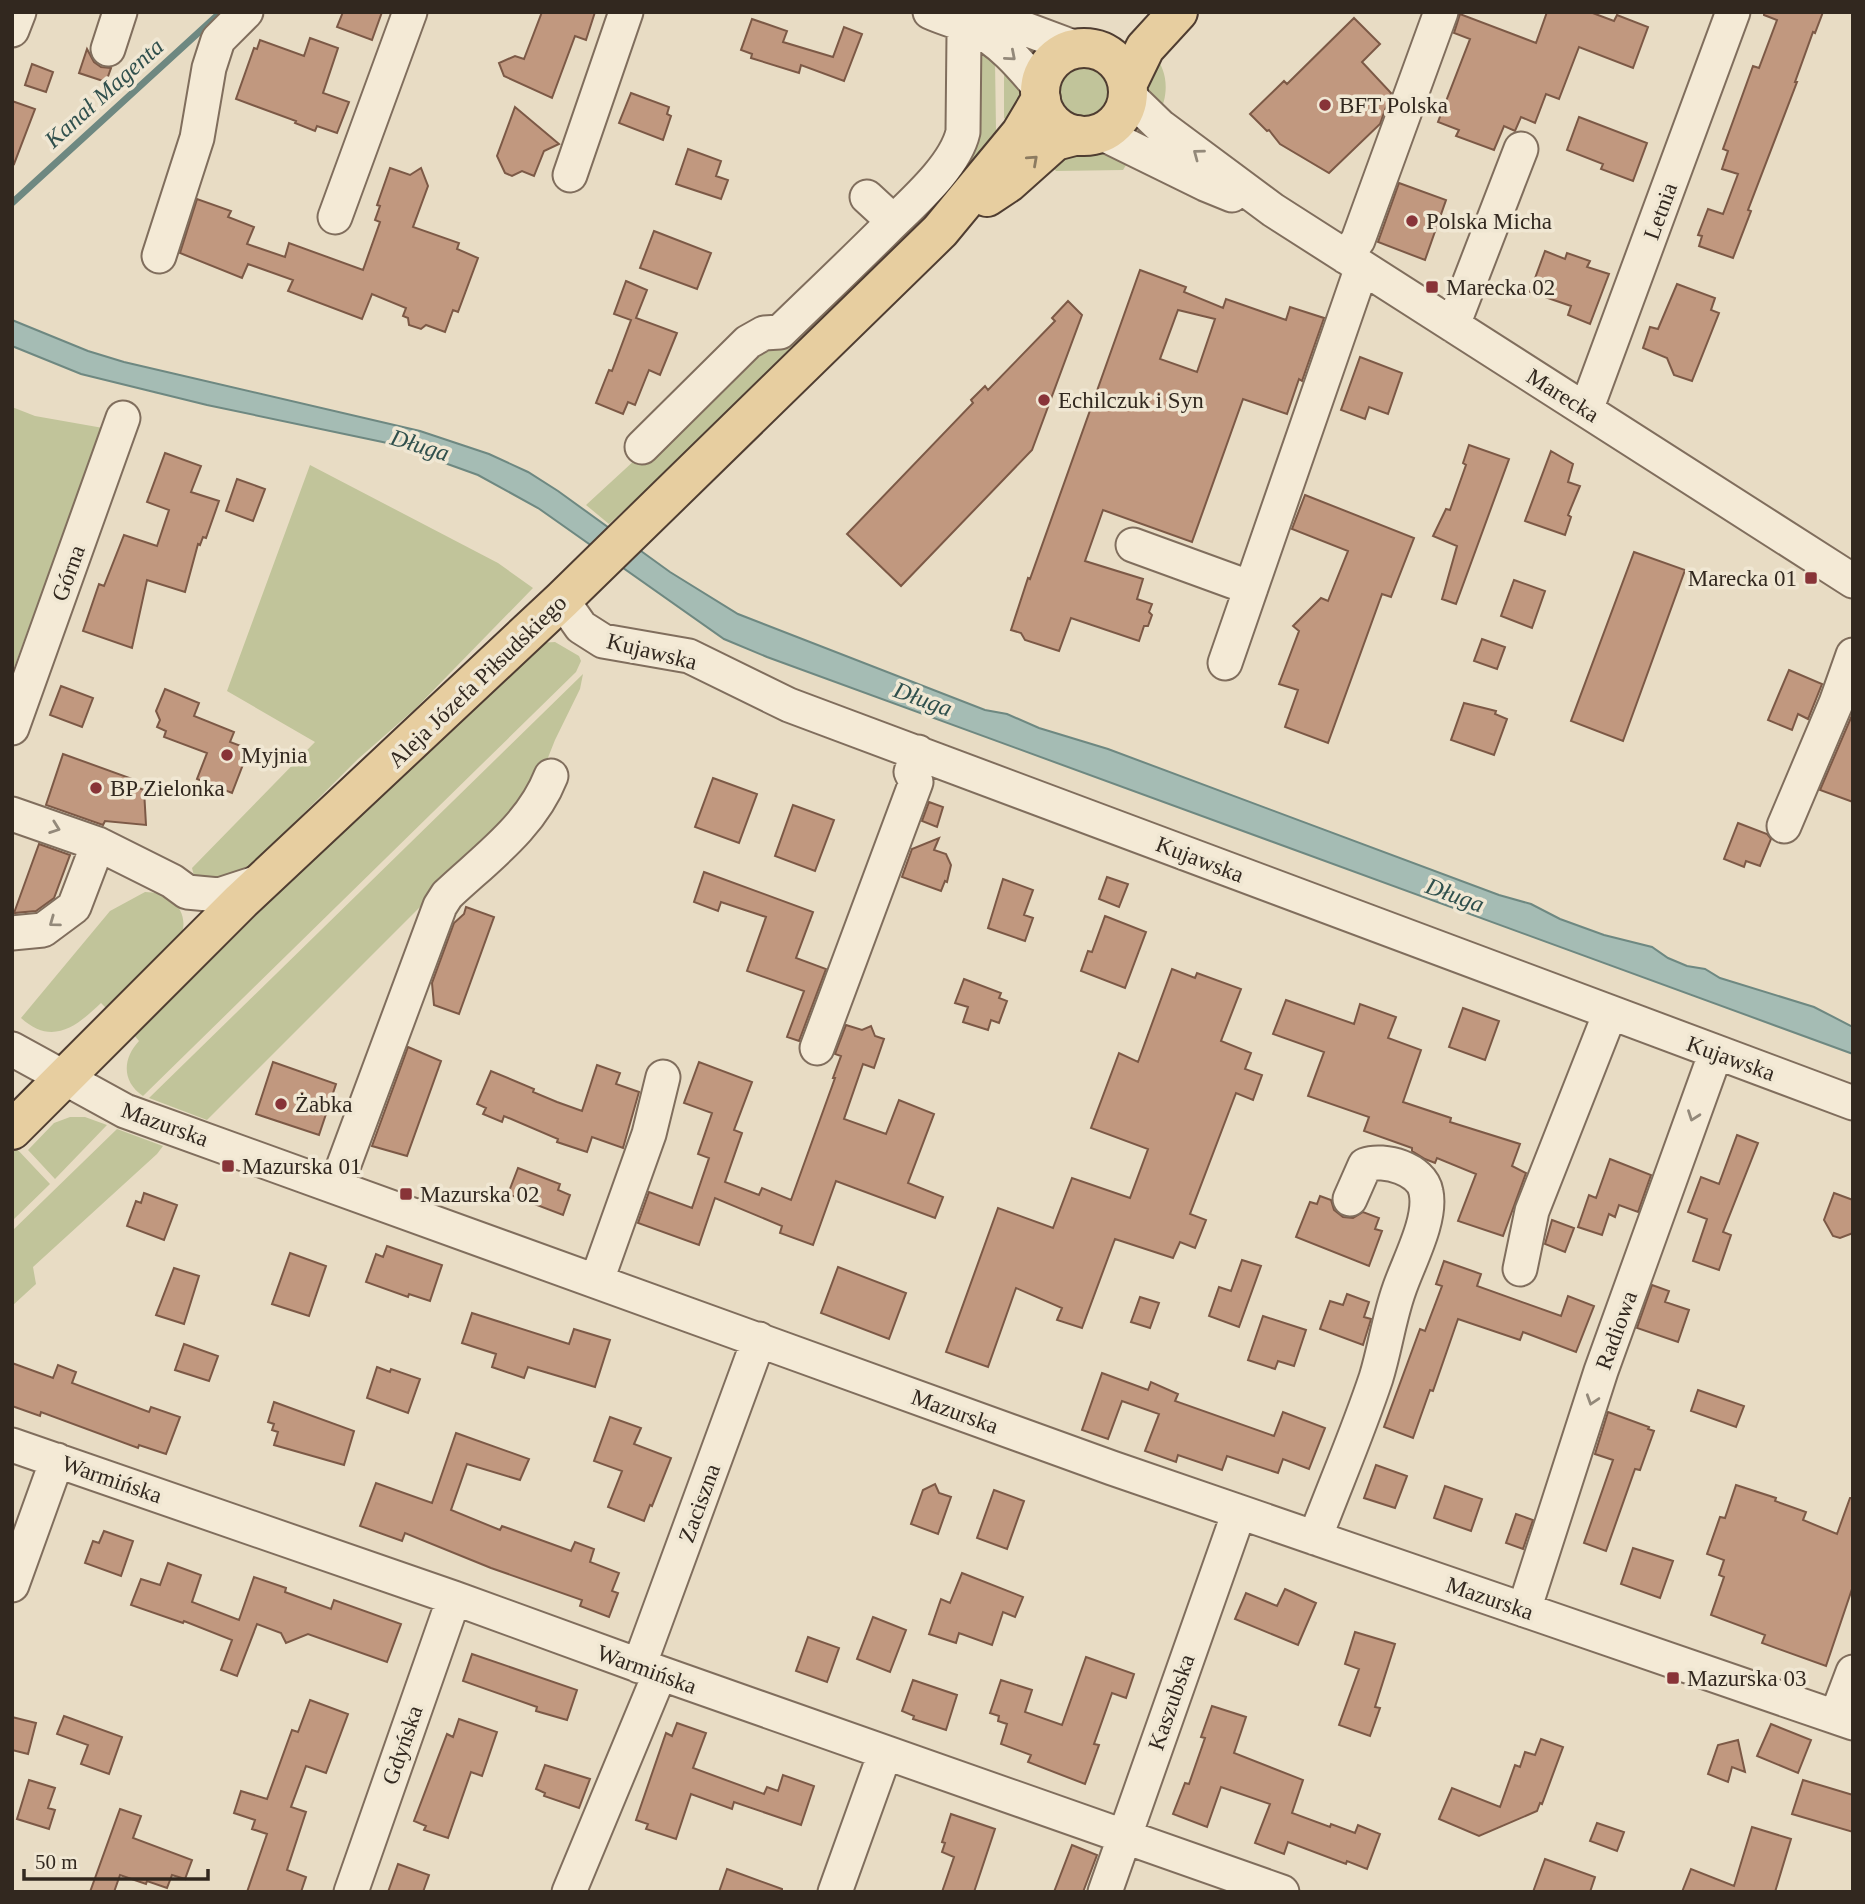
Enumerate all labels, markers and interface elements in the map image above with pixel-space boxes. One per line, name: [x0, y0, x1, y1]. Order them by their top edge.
water label: Kanał Magenta: [39, 33, 168, 154]
one-way arrow: [1002, 48, 1015, 60]
place label: BFT Polska: [1339, 93, 1448, 118]
marker: BFT Polska: [1317, 97, 1333, 113]
one-way arrow: [1194, 150, 1206, 163]
one-way arrow: [1025, 156, 1038, 168]
street label: Letnia: [1639, 179, 1682, 243]
place label: Polska Micha: [1426, 209, 1552, 234]
marker: Polska Micha: [1404, 213, 1420, 229]
place label: Marecka 02: [1446, 275, 1555, 300]
marker: Marecka 02: [1424, 279, 1440, 295]
street label: Marecka: [1522, 364, 1603, 427]
place label: Echilczuk i Syn: [1058, 388, 1204, 413]
marker: Echilczuk i Syn: [1036, 392, 1052, 408]
water label: Długa: [387, 424, 452, 466]
street label: Górna: [47, 542, 90, 604]
place label: Marecka 01: [1688, 566, 1797, 591]
marker: Marecka 01: [1803, 570, 1819, 586]
street label: Aleja Józefa Piłsudskiego: [383, 590, 571, 773]
street label: Kujawska: [604, 628, 700, 675]
water label: Długa: [889, 676, 956, 721]
place label: Myjnia: [241, 743, 307, 768]
marker: Myjnia: [219, 747, 235, 763]
place label: BP Zielonka: [110, 776, 225, 801]
marker: BP Zielonka: [88, 780, 104, 796]
one-way arrow: [49, 820, 61, 834]
street label: Kujawska: [1152, 831, 1247, 888]
water label: Długa: [1421, 872, 1488, 917]
one-way arrow: [49, 913, 62, 926]
street label: Kujawska: [1683, 1031, 1778, 1086]
place label: Żabka: [295, 1092, 352, 1117]
marker: Żabka: [273, 1096, 289, 1112]
street label: Mazurska: [118, 1097, 212, 1152]
one-way arrow: [1687, 1110, 1701, 1122]
place label: Mazurska 01: [242, 1154, 361, 1179]
marker: Mazurska 01: [220, 1158, 236, 1174]
place label: Mazurska 02: [420, 1182, 539, 1207]
marker: Mazurska 02: [398, 1186, 414, 1202]
street label: Radiowa: [1591, 1287, 1642, 1373]
street label: Mazurska: [908, 1384, 1002, 1439]
one-way arrow: [1586, 1393, 1600, 1406]
street label: Warmińska: [59, 1451, 165, 1508]
street label: Zaciszna: [674, 1460, 725, 1546]
street label: Mazurska: [1443, 1572, 1537, 1625]
street label: Warmińska: [594, 1640, 700, 1699]
street label: Kaszubska: [1143, 1651, 1200, 1753]
place label: Mazurska 03: [1687, 1666, 1806, 1691]
marker: Mazurska 03: [1665, 1670, 1681, 1686]
street label: Gdyńska: [377, 1702, 428, 1788]
scale bar: [24, 1838, 208, 1882]
text: 50 m: [35, 1850, 78, 1874]

